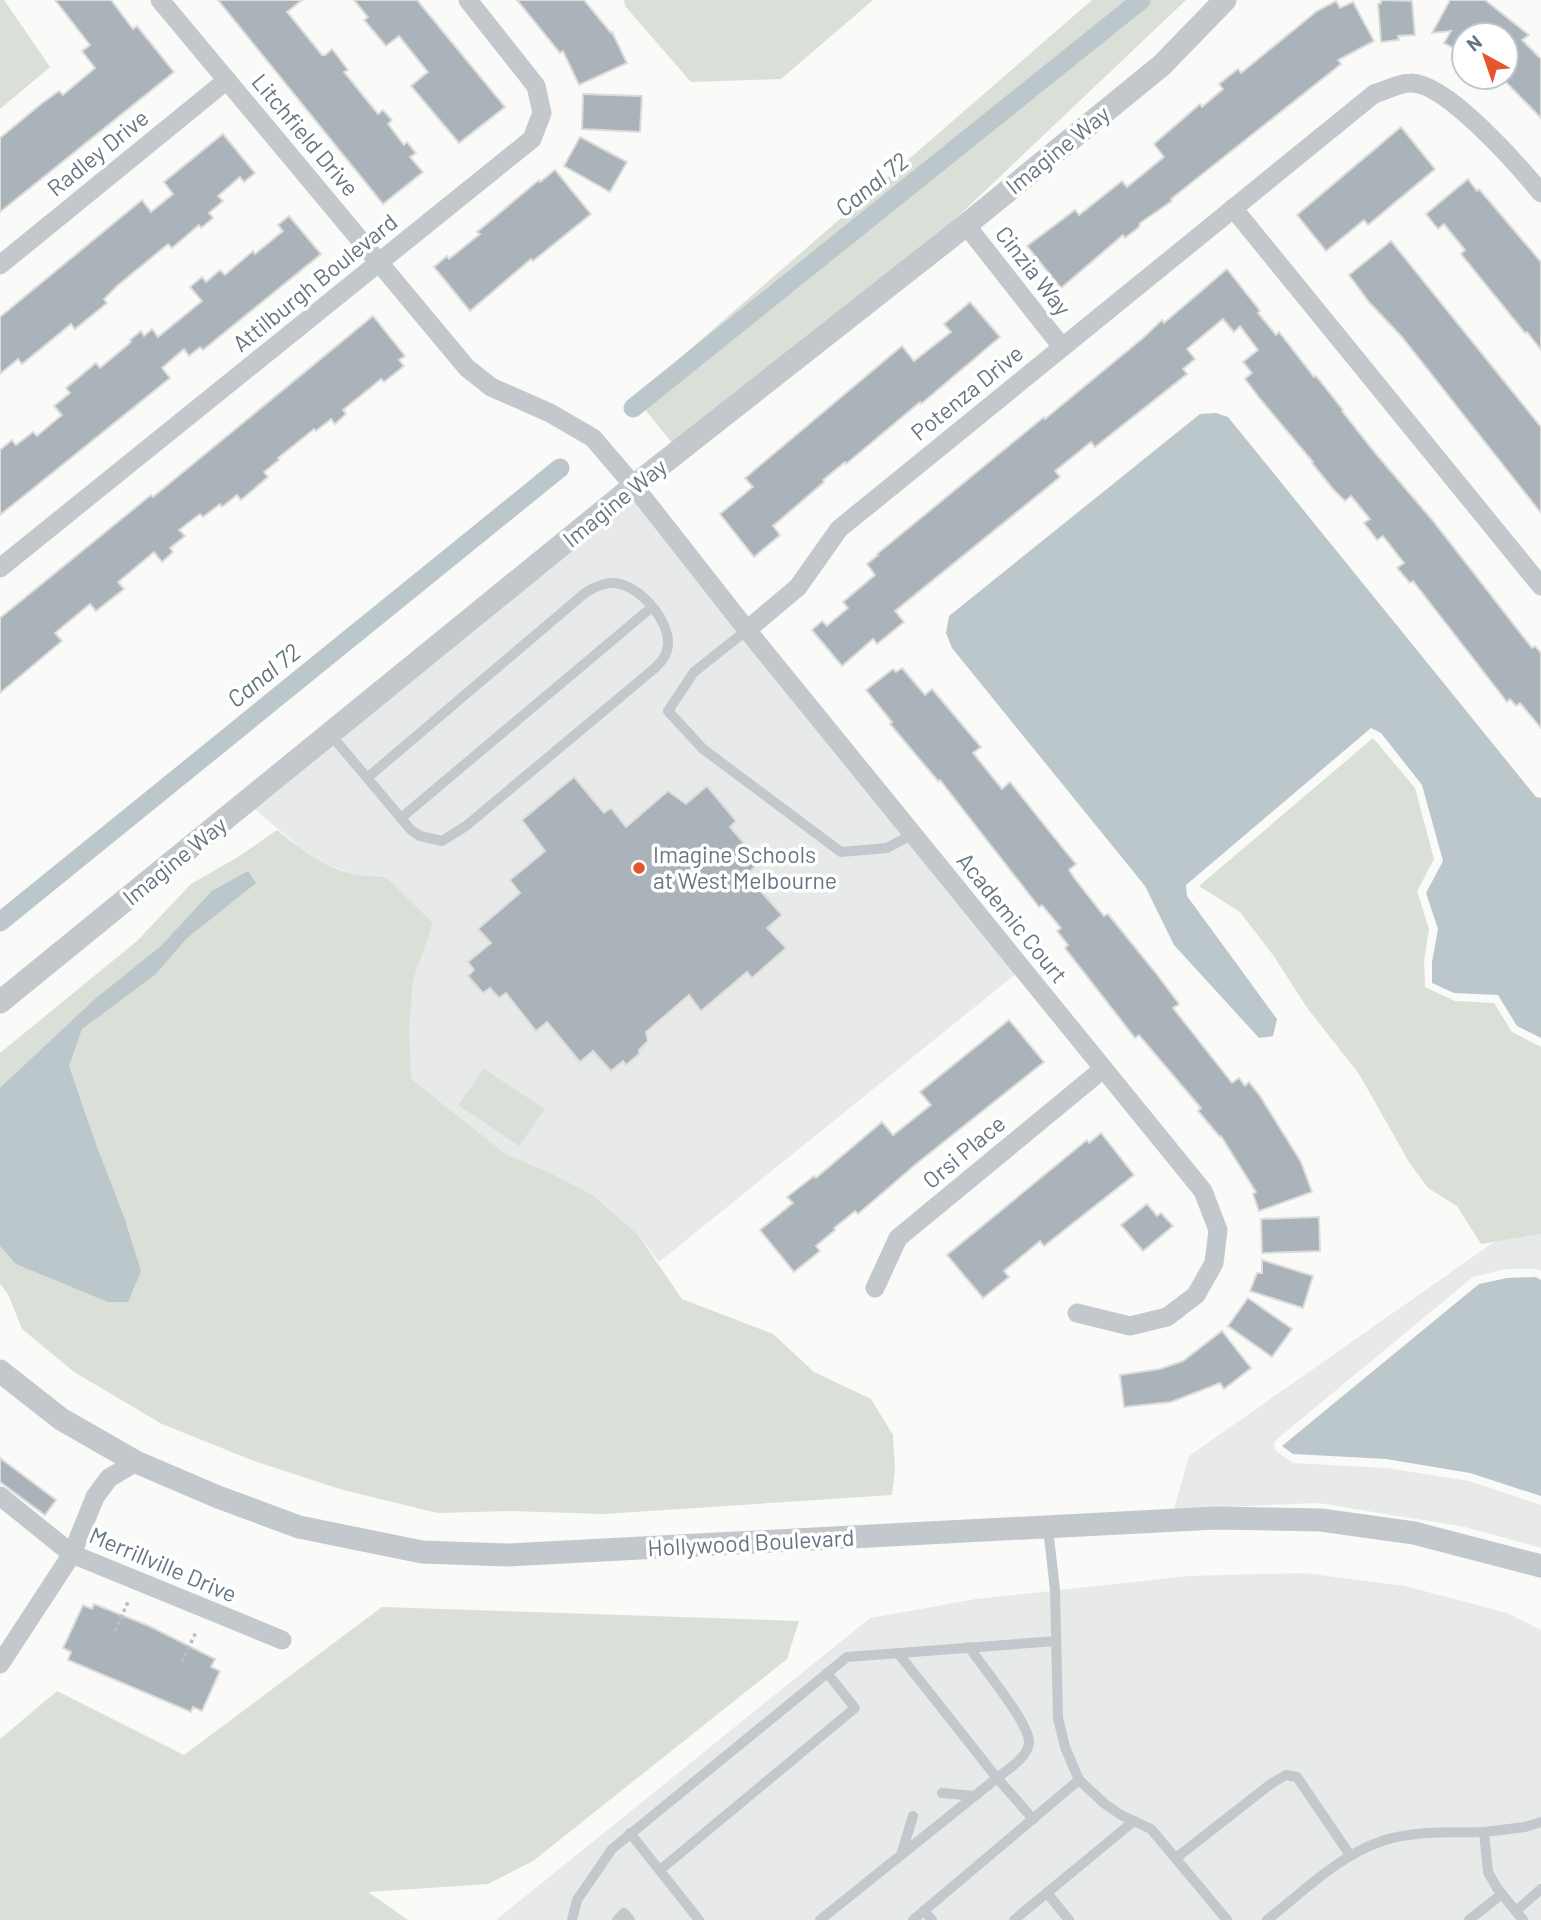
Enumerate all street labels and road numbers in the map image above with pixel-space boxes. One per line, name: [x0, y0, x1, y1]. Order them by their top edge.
street label: Litchfield Drive: [246, 67, 365, 201]
street label: Imagine Way: [1000, 99, 1115, 200]
street label: Radley Drive: [41, 103, 154, 202]
street label: Attilburgh Boulevard: [226, 207, 402, 357]
street label: Cinzia Way: [990, 220, 1078, 321]
street label: Potenza Drive: [905, 339, 1028, 446]
street label: Imagine Way: [557, 452, 672, 553]
street label: Imagine Way: [117, 810, 232, 911]
street label: Academic Court: [952, 847, 1074, 988]
street label: Orsi Place: [916, 1109, 1010, 1194]
street label: Merrillville Drive: [85, 1520, 241, 1608]
street label: Hollywood Boulevard: [647, 1523, 855, 1561]

